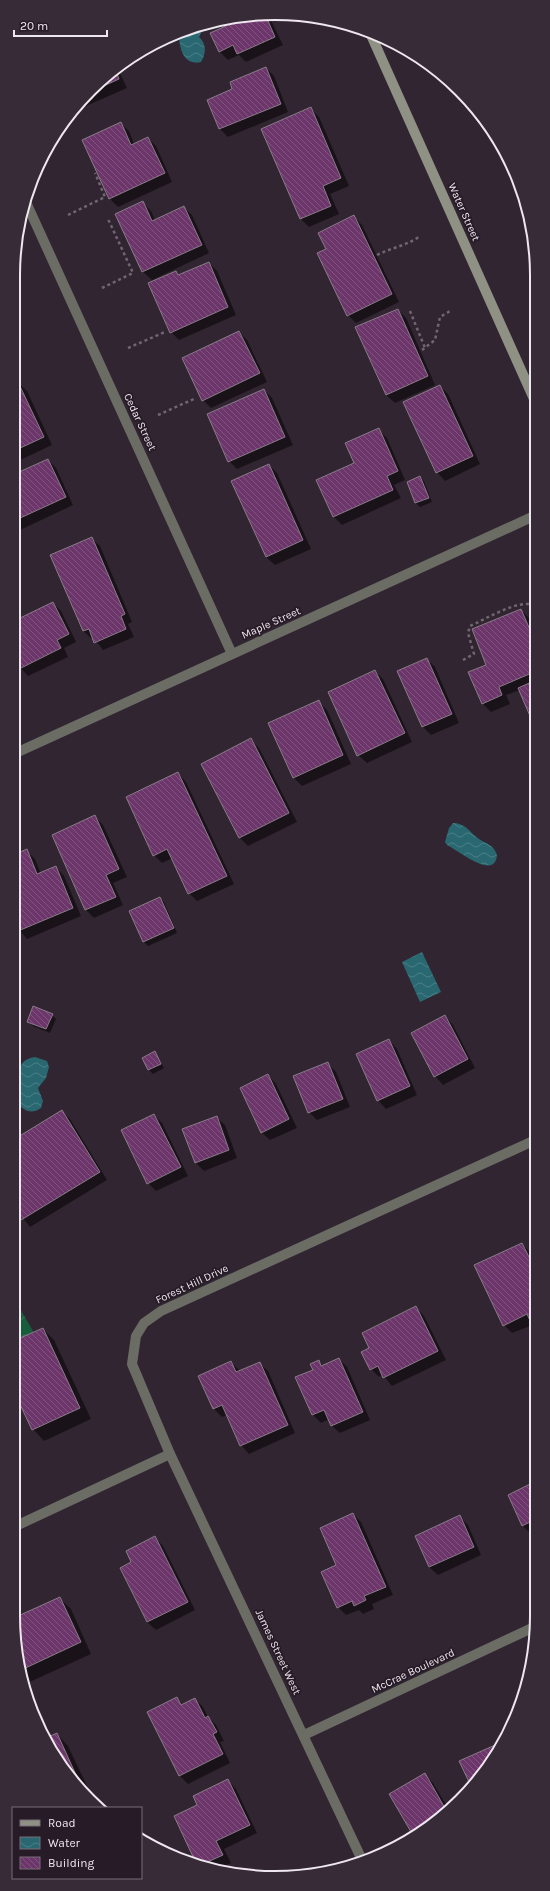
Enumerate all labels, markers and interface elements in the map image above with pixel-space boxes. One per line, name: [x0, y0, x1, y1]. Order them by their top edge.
scale bar: [14, 12, 107, 38]
text: 20 m: [20, 19, 48, 33]
street label: Water Street: [445, 181, 483, 243]
street label: Cedar Street: [121, 391, 159, 453]
street label: Maple Street: [239, 604, 303, 642]
street label: Forest Hill Drive: [154, 1261, 231, 1307]
street label: James Street West: [253, 1607, 303, 1697]
street label: McCrae Boulevard: [369, 1646, 457, 1696]
legend: [12, 1807, 142, 1879]
text: Road: [48, 1816, 76, 1830]
text: Water: [48, 1836, 81, 1850]
text: Building: [48, 1856, 95, 1870]

